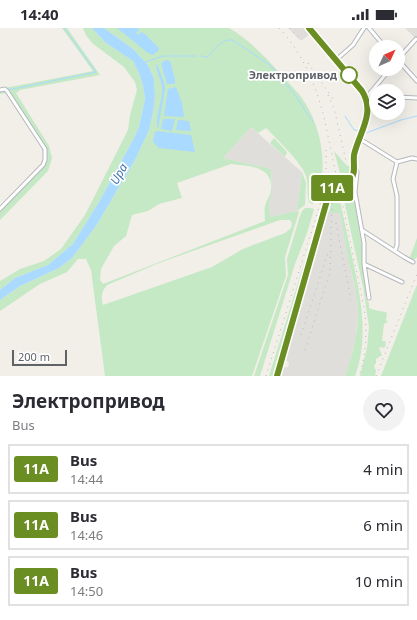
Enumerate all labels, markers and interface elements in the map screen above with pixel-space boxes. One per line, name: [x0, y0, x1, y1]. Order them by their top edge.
text: 14:40: [20, 4, 59, 24]
north arrow: [369, 40, 405, 76]
map controls: [369, 40, 405, 120]
marker: Электропривод: [340, 66, 358, 84]
place label: Электропривод: [249, 67, 337, 82]
button: layers: [369, 84, 405, 120]
water label: Upa: [106, 160, 131, 187]
line badge: 11А: [309, 175, 355, 201]
text: 11А: [319, 178, 345, 197]
scale bar: [12, 348, 67, 367]
text: 200 m: [18, 349, 50, 364]
text: Электропривод: [12, 388, 165, 414]
button: heart: [363, 389, 405, 431]
text: Bus: [12, 416, 35, 434]
text: Bus: [70, 450, 97, 470]
text: 11А: [23, 459, 49, 478]
text: 4 min: [363, 459, 403, 479]
text: 14:44: [70, 470, 103, 488]
text: Bus: [70, 506, 97, 526]
text: 11А: [23, 515, 49, 534]
text: 6 min: [363, 515, 403, 535]
text: 14:46: [70, 526, 103, 544]
text: Bus: [70, 562, 97, 582]
text: 11А: [23, 571, 49, 590]
text: 10 min: [355, 571, 403, 591]
text: 14:50: [70, 582, 103, 600]

